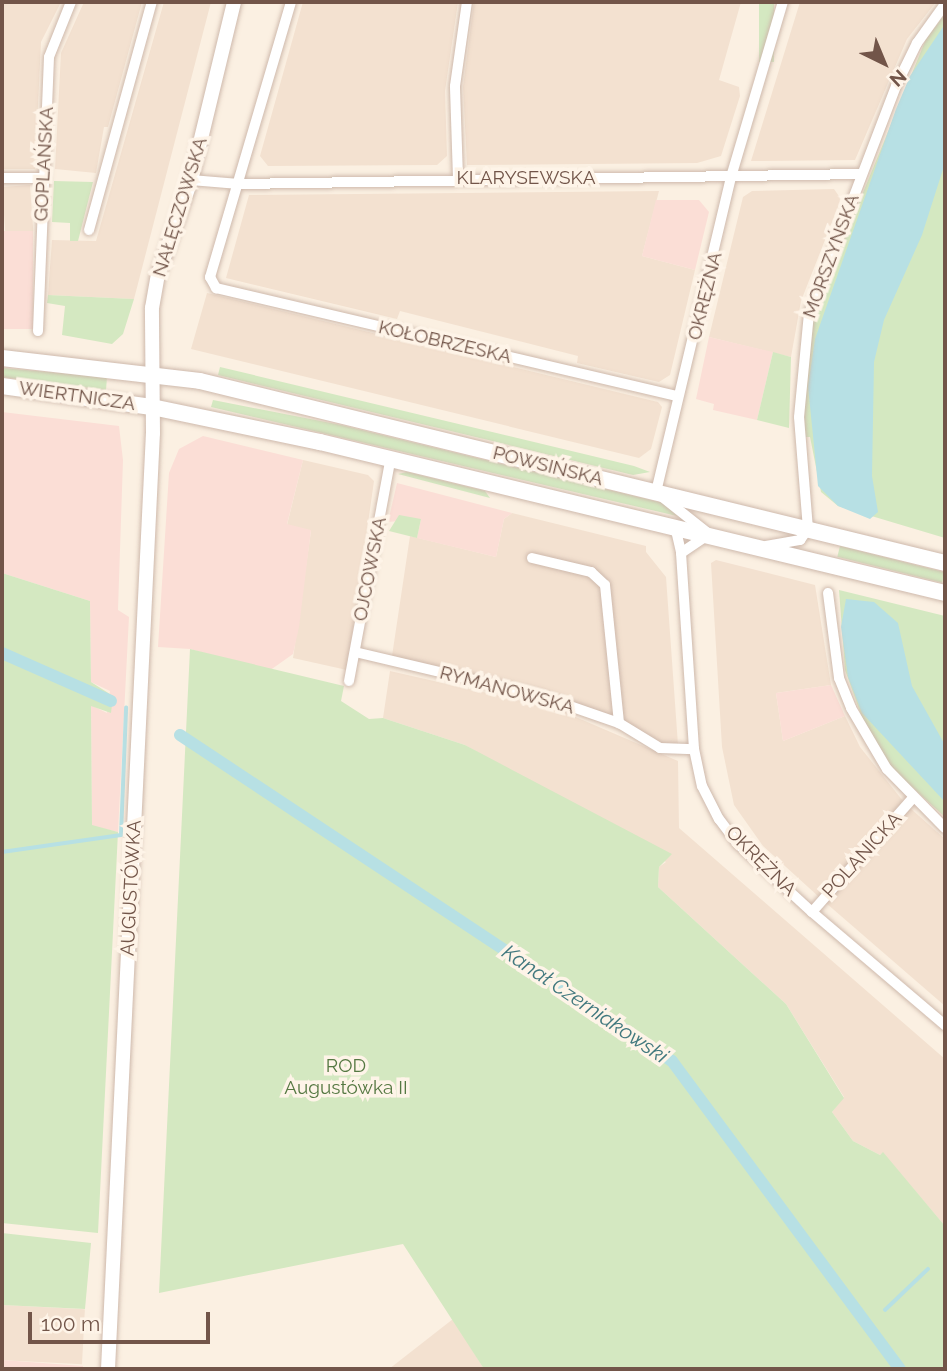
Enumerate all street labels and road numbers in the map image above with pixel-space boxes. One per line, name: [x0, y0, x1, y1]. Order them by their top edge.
street label: GOPLAŃSKA: [30, 106, 58, 222]
street label: NAŁĘCZOWSKA: [148, 135, 212, 279]
street label: KLARYSEWSKA: [456, 167, 596, 189]
street label: MORSZYŃSKA: [798, 191, 864, 321]
street label: OKRĘŻNA: [683, 250, 727, 342]
street label: KOŁOBRZESKA: [376, 316, 514, 368]
street label: WIERTNICZA: [17, 377, 137, 415]
street label: POWSIŃSKA: [491, 441, 605, 491]
street label: OJCOWSKA: [349, 515, 391, 623]
street label: RYMANOWSKA: [437, 661, 577, 719]
street label: POLANICKA: [818, 807, 906, 903]
street label: AUGUSTÓWKA: [116, 820, 146, 956]
street label: OKRĘŻNA: [721, 821, 801, 901]

